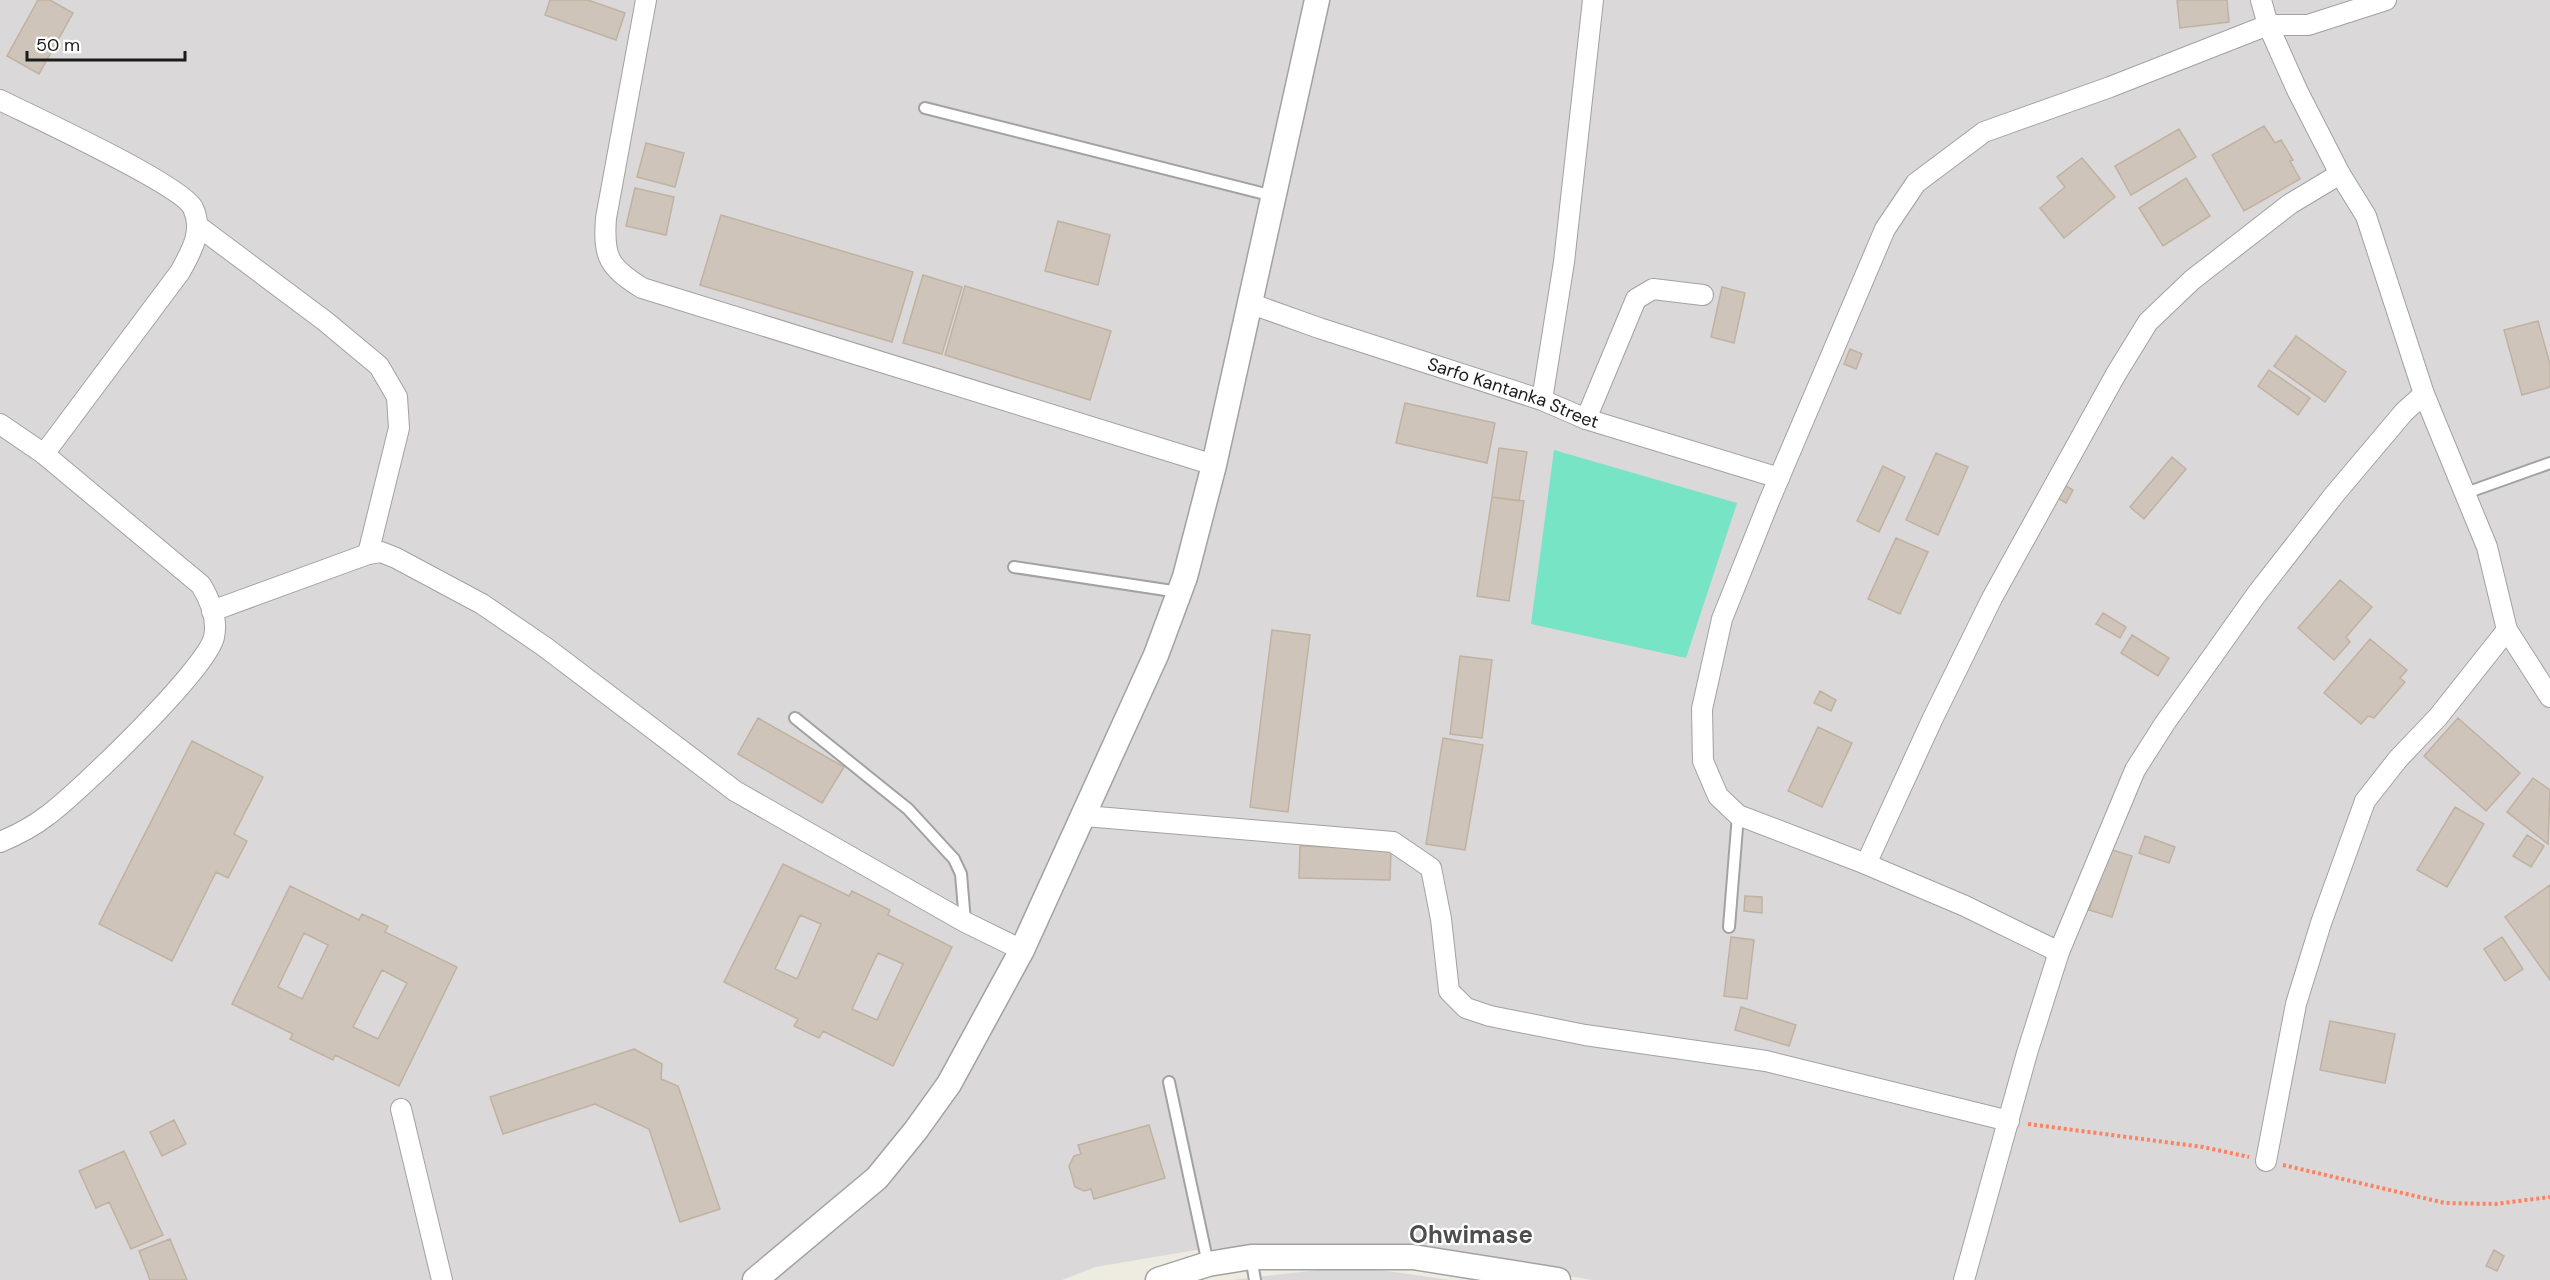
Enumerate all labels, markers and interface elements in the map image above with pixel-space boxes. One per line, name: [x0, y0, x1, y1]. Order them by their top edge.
scale bar: [27, 24, 184, 62]
text: 50 m: [36, 33, 80, 57]
street label: Sarfo Kantanka Street: [1424, 352, 1602, 434]
district label: Ohwimase: [1409, 1219, 1533, 1250]

